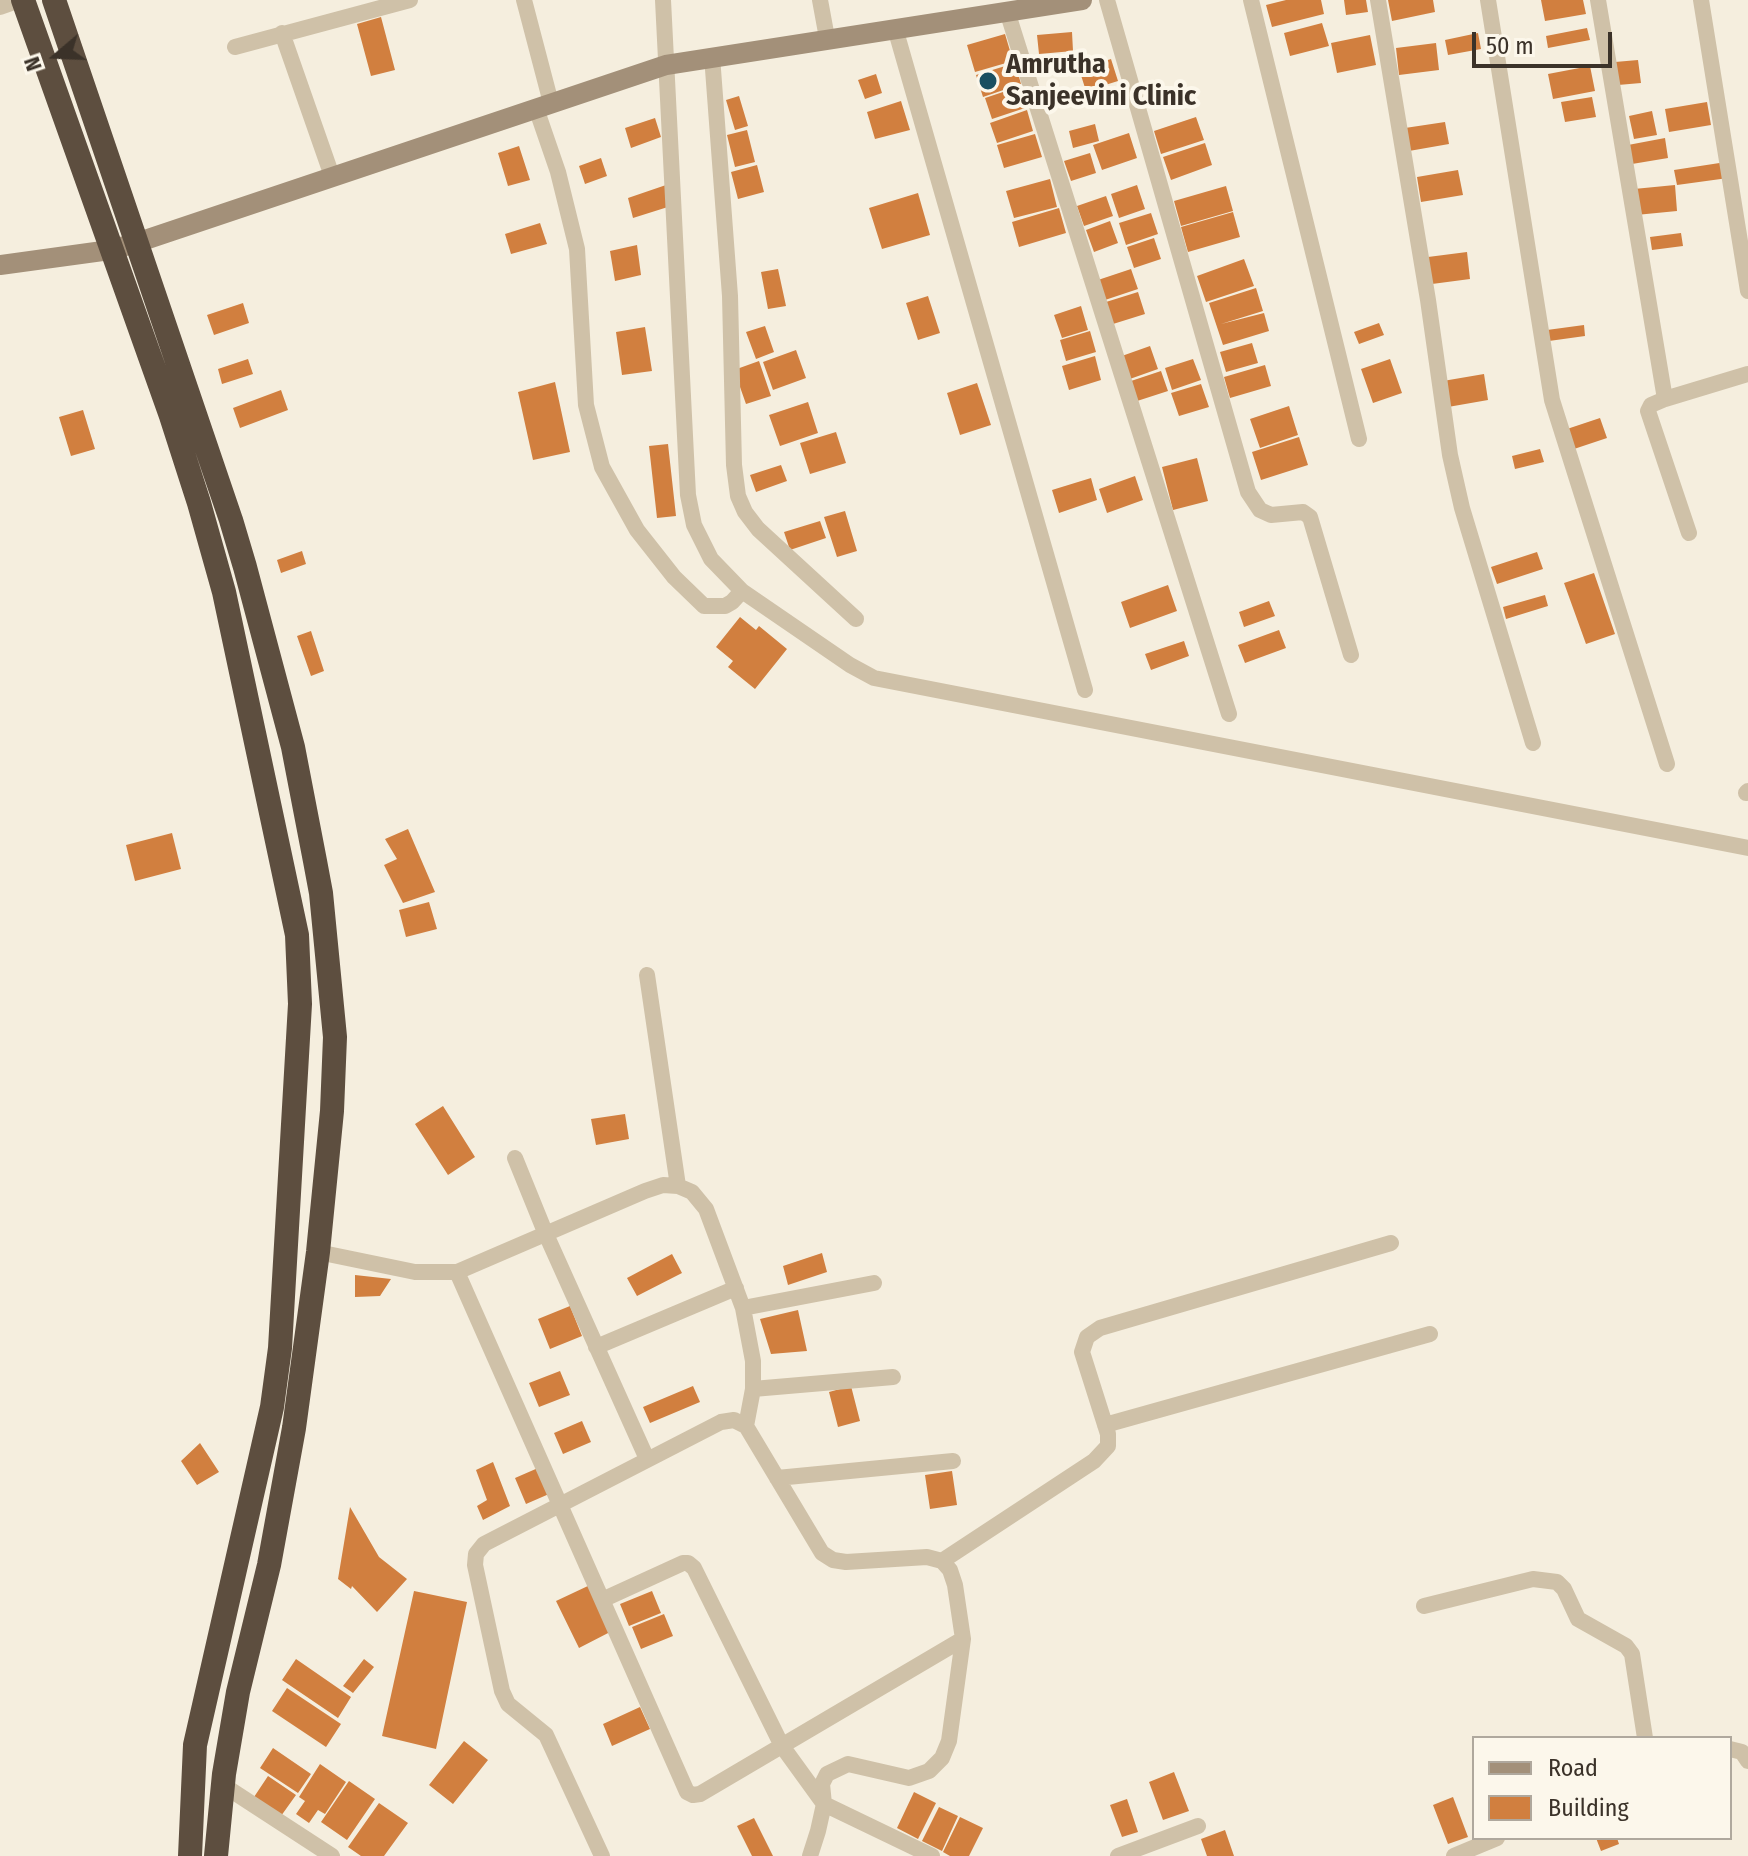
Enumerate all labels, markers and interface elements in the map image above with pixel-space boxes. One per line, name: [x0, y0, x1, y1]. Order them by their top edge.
north arrow: [16, 16, 96, 96]
scale bar: [1476, 16, 1616, 66]
text: 50 m: [1486, 32, 1534, 60]
place label: Amrutha Sanjeevini Clinic: [1006, 48, 1196, 114]
text: N: [18, 53, 48, 75]
marker: Amrutha Sanjeevini Clinic: [977, 70, 999, 92]
legend: [1472, 1736, 1732, 1840]
text: Road: [1548, 1754, 1598, 1782]
text: Building: [1548, 1794, 1629, 1822]

